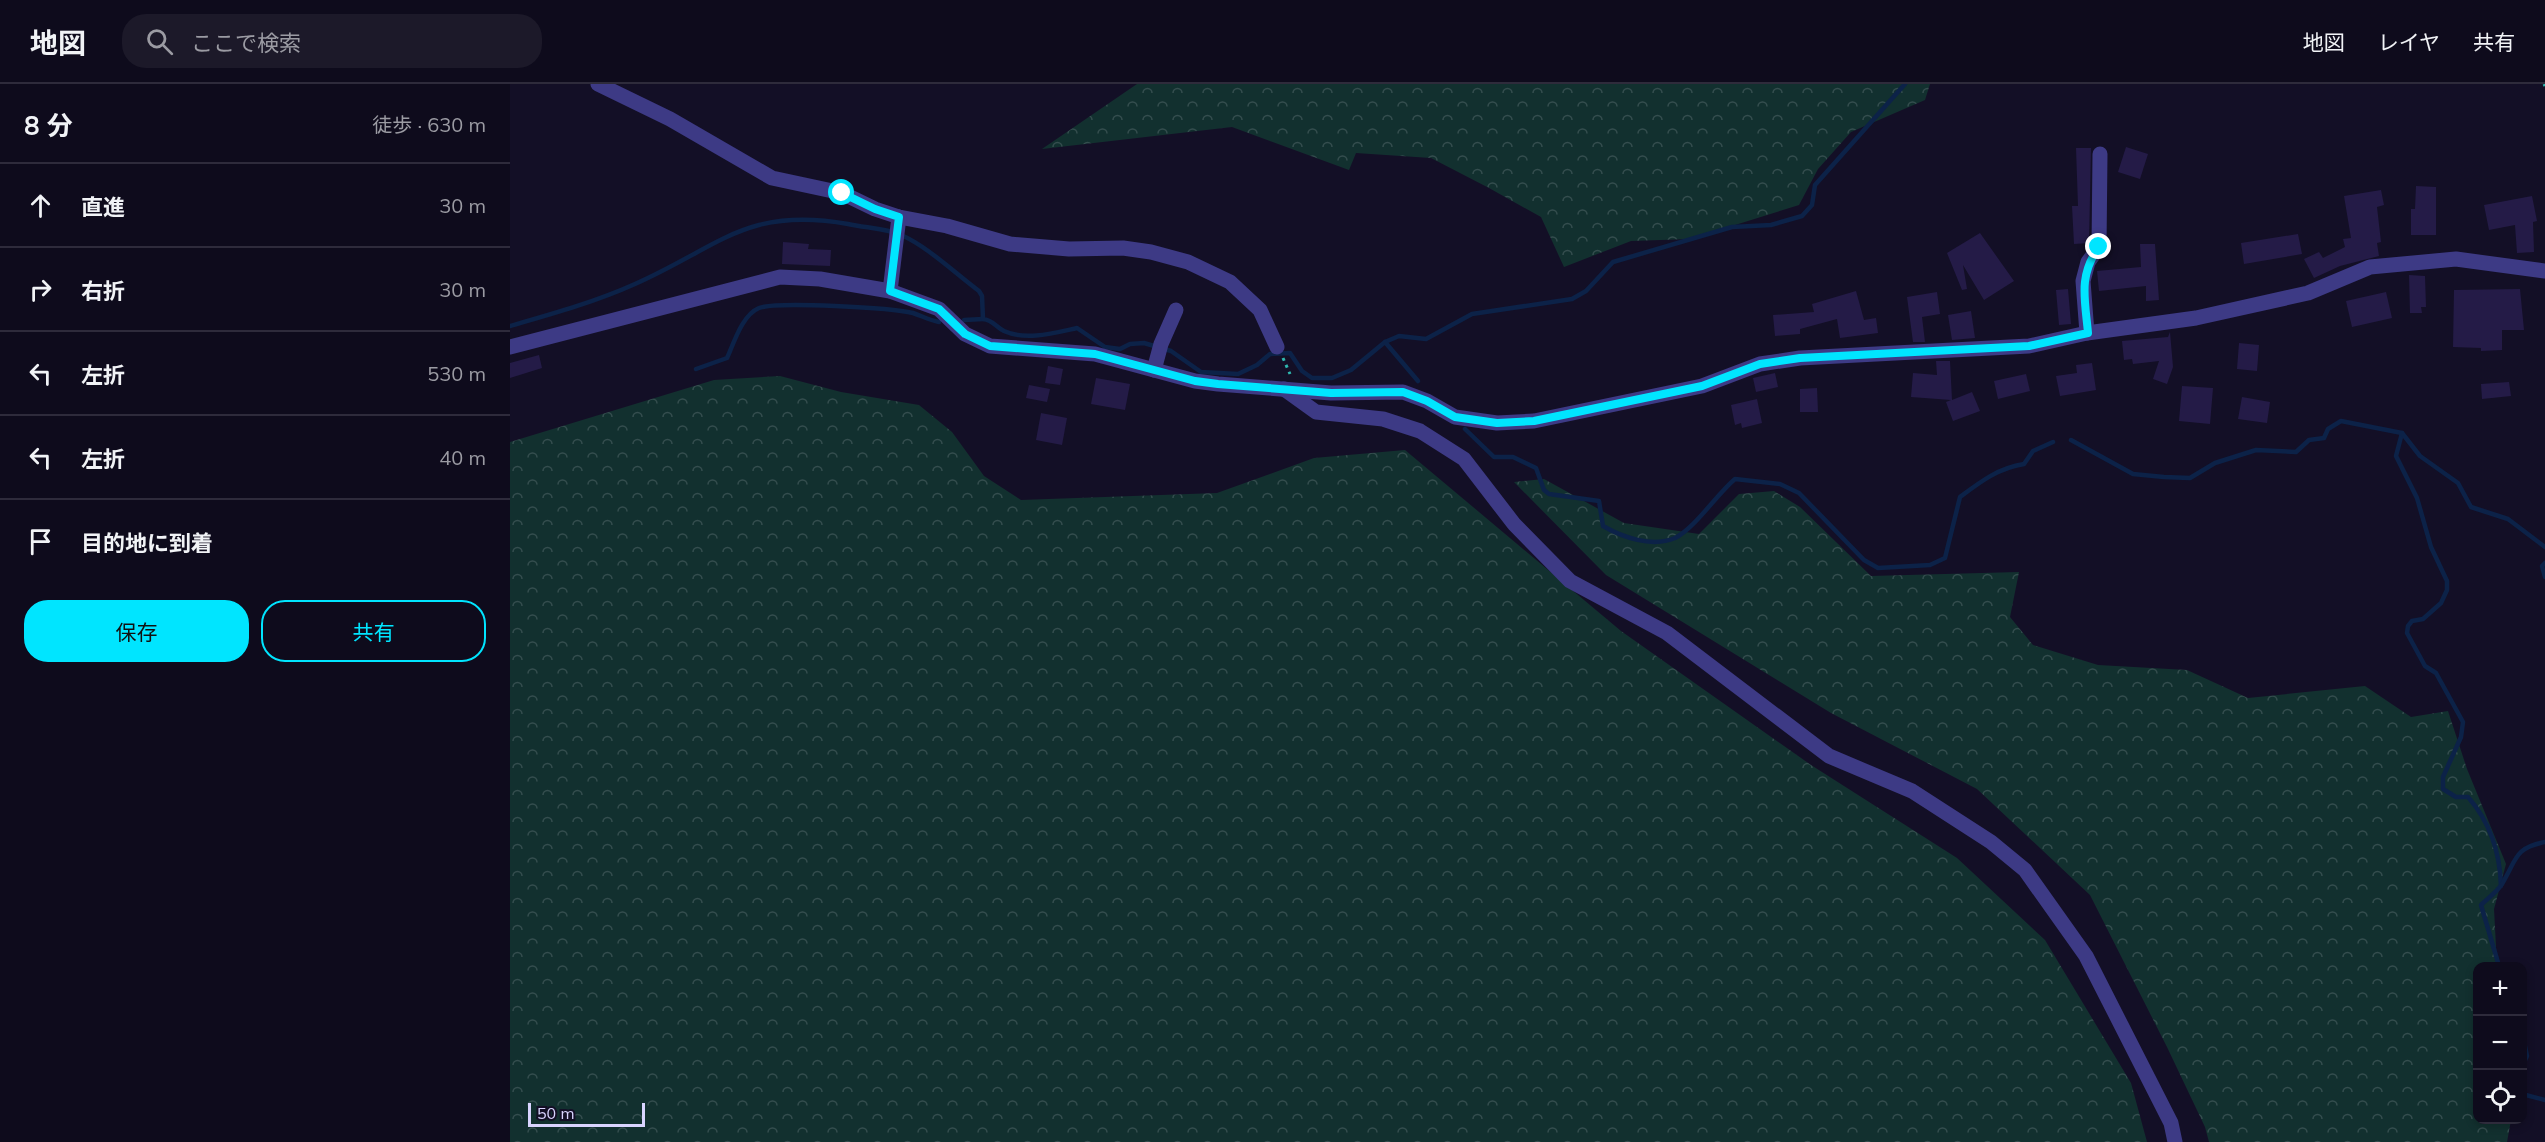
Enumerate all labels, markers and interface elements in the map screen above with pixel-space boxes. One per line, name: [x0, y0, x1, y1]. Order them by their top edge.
search box: [122, 14, 542, 68]
text: 地図: [30, 25, 86, 60]
icon: search: [143, 25, 176, 58]
text: ここで検索: [191, 29, 301, 57]
text: 地図: [2303, 29, 2345, 55]
text: レイヤ: [2378, 29, 2440, 55]
text: 共有: [2473, 29, 2515, 55]
text: 8 分: [24, 109, 73, 142]
text: 徒歩 · 630 m: [372, 112, 486, 137]
route start: [828, 179, 854, 205]
icon: ahead: [24, 189, 57, 222]
text: 直進: [81, 193, 125, 221]
text: 30 m: [439, 193, 486, 218]
route end: [2085, 233, 2111, 259]
icon: right: [24, 273, 57, 306]
text: 右折: [81, 277, 125, 305]
text: 30 m: [439, 277, 486, 302]
icon: left: [24, 357, 57, 390]
text: 左折: [81, 361, 125, 389]
text: 530 m: [427, 361, 486, 386]
icon: left: [24, 441, 57, 474]
text: 左折: [81, 445, 125, 473]
text: 40 m: [439, 445, 486, 470]
icon: arrive: [24, 525, 57, 558]
text: 目的地に到着: [81, 529, 213, 557]
button: 保存: [24, 600, 249, 662]
button: 共有: [261, 600, 486, 662]
map controls: [2473, 962, 2527, 1124]
button: +: [2473, 962, 2527, 1016]
button: −: [2473, 1016, 2527, 1070]
button: locate: [2473, 1070, 2527, 1124]
scale bar: [528, 1100, 645, 1128]
text: 50 m: [537, 1103, 574, 1123]

